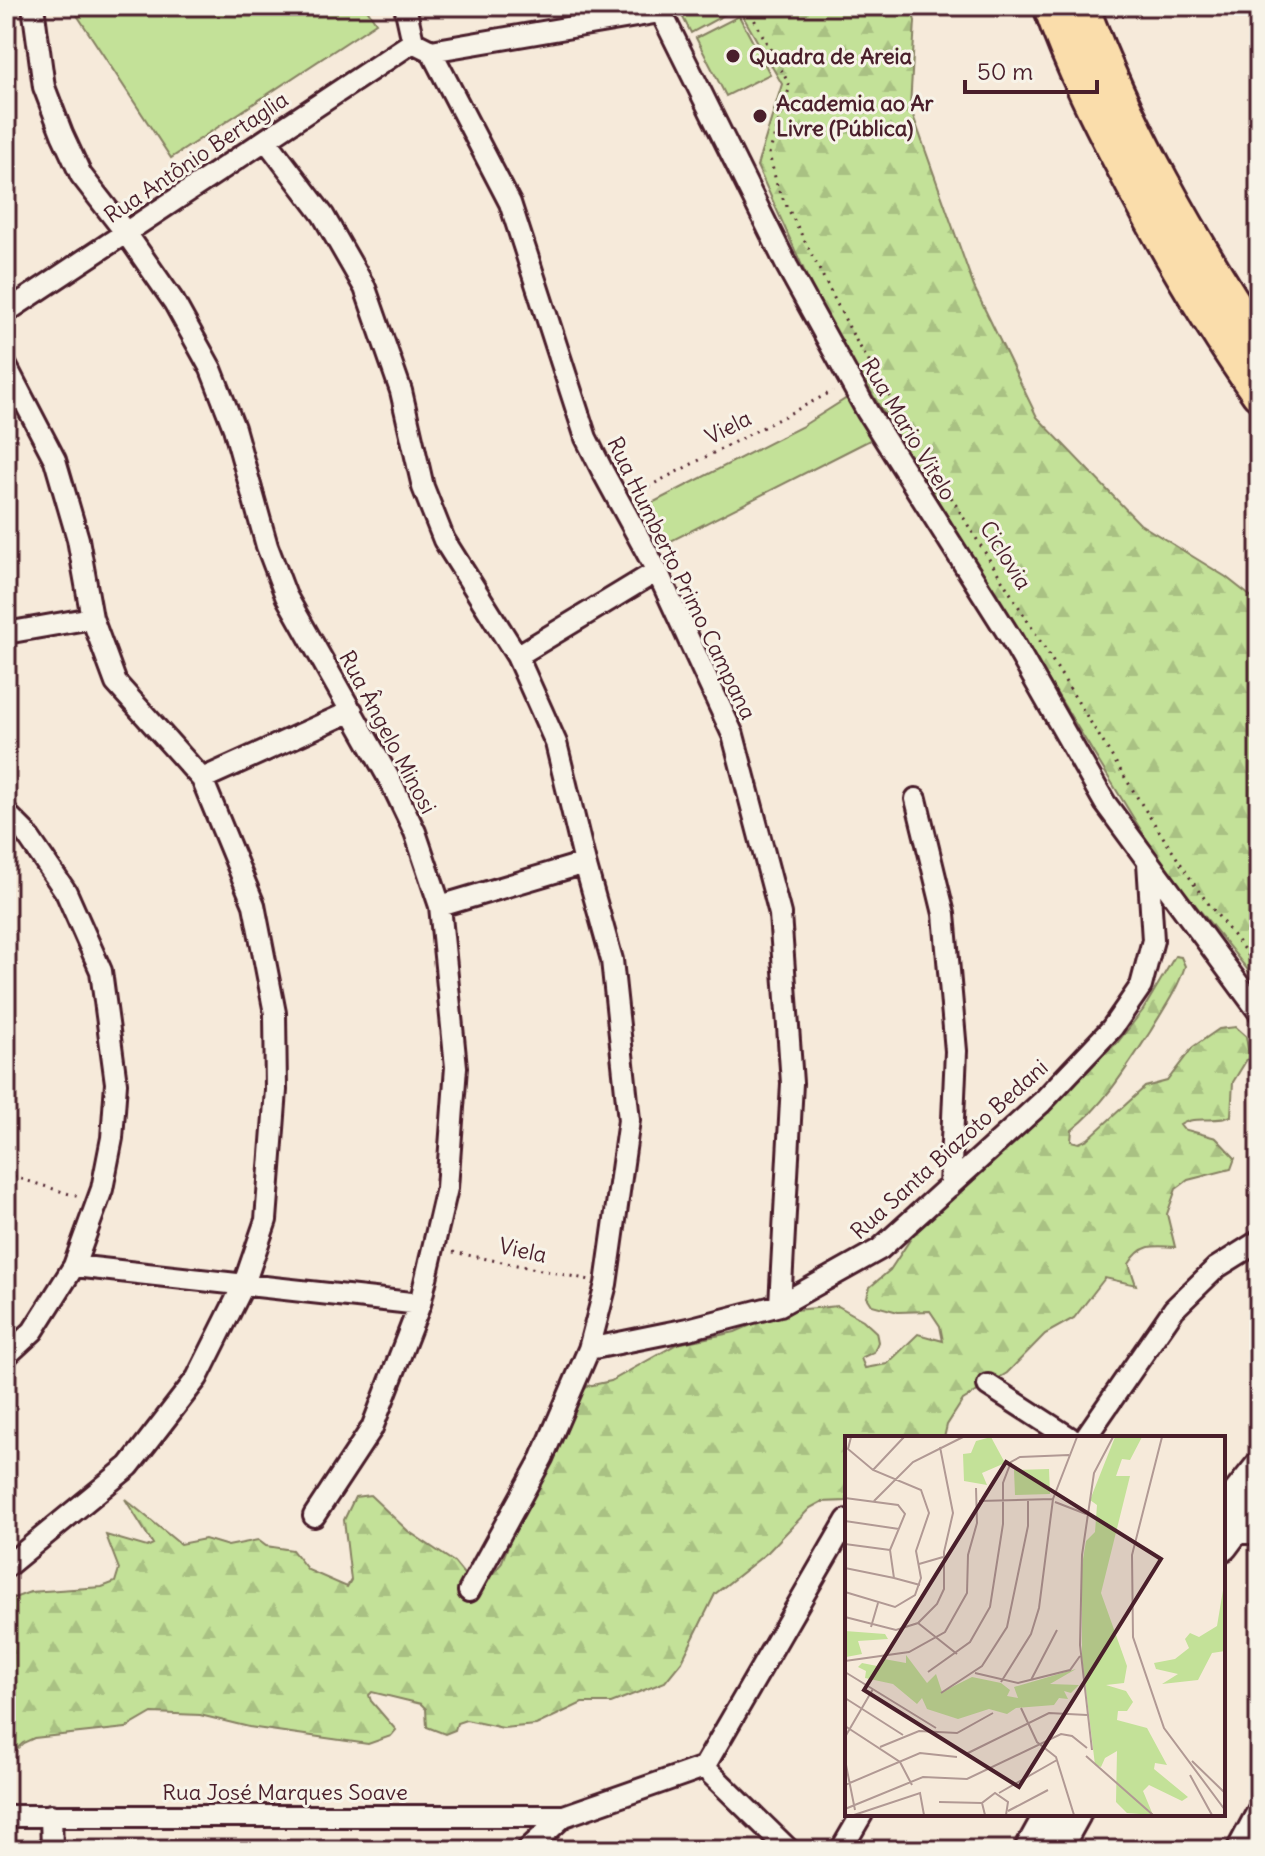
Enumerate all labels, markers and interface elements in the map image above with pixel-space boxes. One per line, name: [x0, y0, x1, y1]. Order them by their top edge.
place label: Quadra de Areia: [749, 42, 912, 70]
scale bar: [965, 44, 1097, 94]
marker: Quadra de Areia: [724, 47, 742, 65]
text: 50 m: [977, 56, 1033, 86]
street label: Rua Antônio Bertaglia: [99, 85, 293, 229]
place label: Academia ao Ar Livre (Pública): [776, 89, 935, 142]
marker: Academia ao Ar Livre (Pública): [751, 107, 769, 125]
street label: Rua Mario Vitelo: [855, 353, 963, 505]
street label: Viela: [700, 404, 756, 450]
street label: Rua Humberto Primo Campana: [601, 432, 763, 724]
street label: Ciclovia: [974, 515, 1038, 595]
street label: Rua Ângelo Minosi: [333, 646, 443, 818]
street label: Rua Santa Biazoto Bedani: [845, 1053, 1053, 1245]
street label: Viela: [497, 1231, 549, 1269]
inset map: [845, 1436, 1225, 1816]
street label: Rua José Marques Soave: [162, 1778, 408, 1806]

